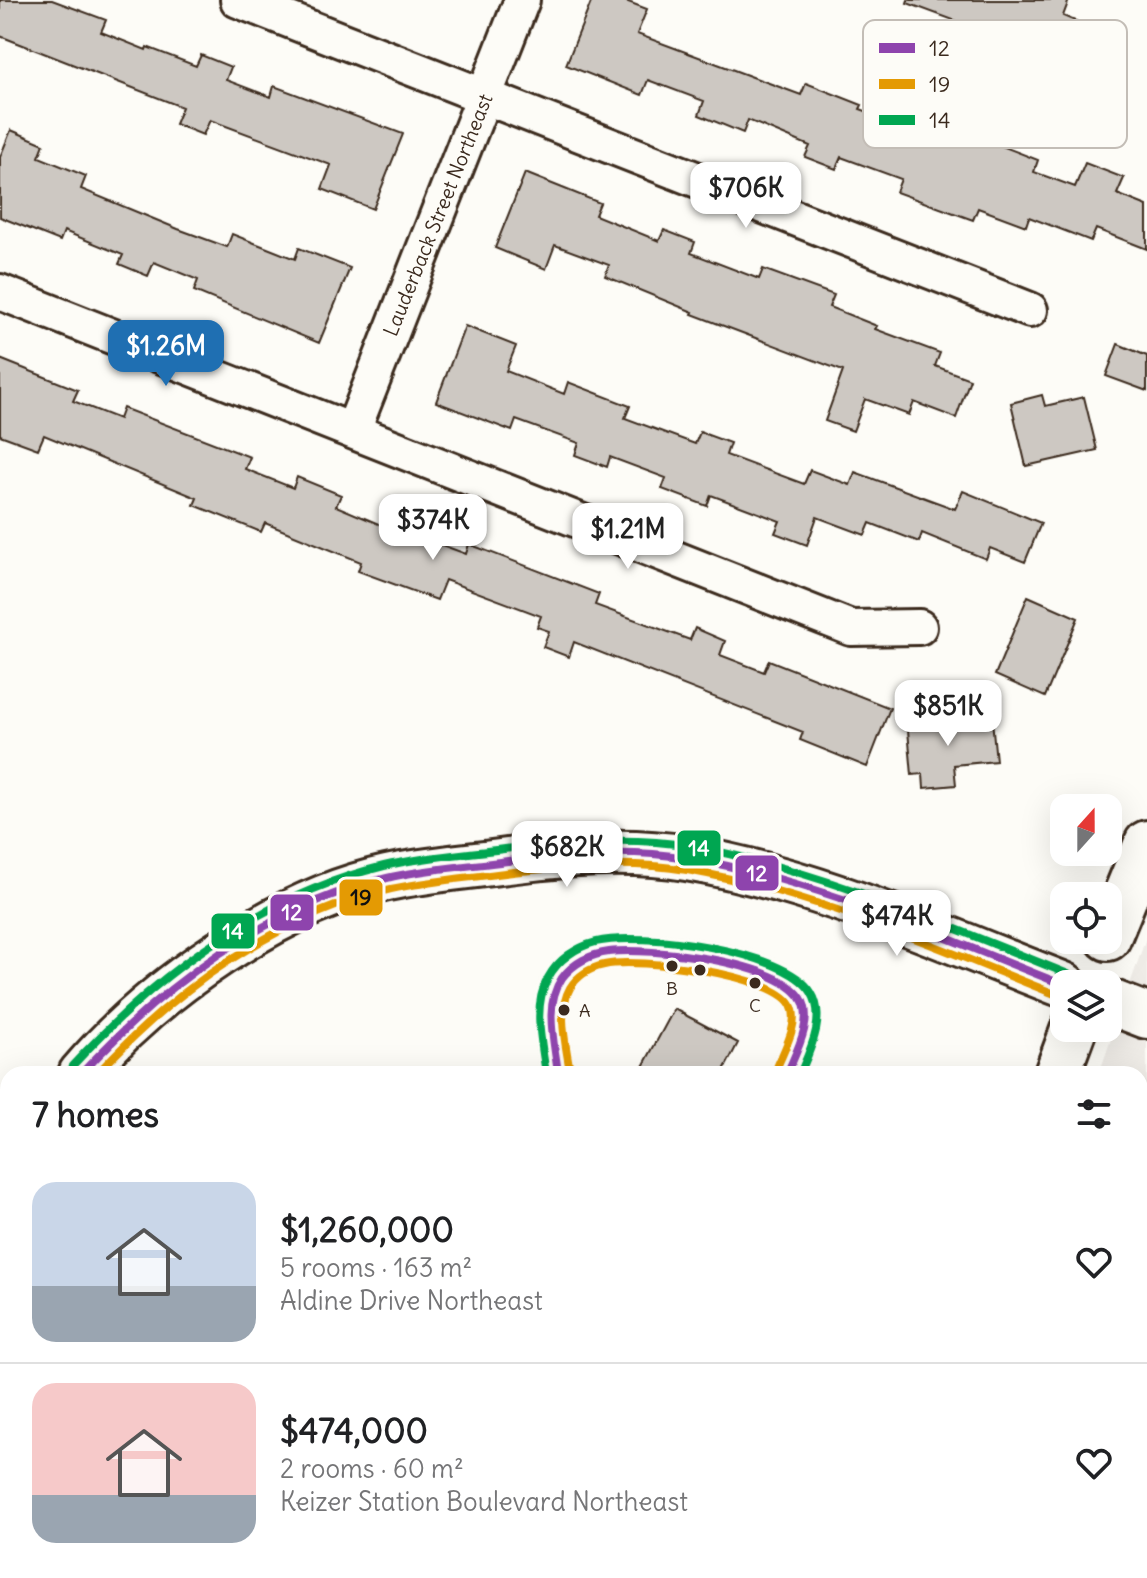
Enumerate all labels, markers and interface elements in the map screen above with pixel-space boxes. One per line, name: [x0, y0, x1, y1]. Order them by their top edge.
legend: [863, 20, 1127, 148]
text: 12: [929, 34, 950, 62]
text: 19: [929, 70, 950, 98]
street label: Lauderback Street Northeast: [377, 90, 498, 340]
text: 14: [929, 106, 950, 134]
pin: $706K: [690, 162, 802, 230]
text: $706K: [708, 171, 784, 204]
pin: $1.26M: [101, 320, 231, 388]
text: $1.26M: [126, 329, 206, 362]
pin: $374K: [377, 494, 489, 562]
text: $374K: [397, 503, 469, 536]
pin: $1.21M: [563, 503, 693, 571]
text: $1.21M: [590, 512, 666, 545]
pin: $851K: [892, 680, 1004, 748]
text: $851K: [913, 689, 983, 722]
north arrow: [1050, 794, 1122, 866]
map controls: [1050, 794, 1122, 1042]
pin: $682K: [511, 821, 623, 889]
line badge: 14: [676, 829, 722, 867]
text: $682K: [530, 830, 604, 863]
text: 14: [688, 834, 710, 862]
line badge: 12: [734, 854, 780, 892]
text: 12: [747, 859, 767, 887]
line badge: 19: [338, 878, 384, 917]
button: locate: [1050, 882, 1122, 954]
text: 19: [350, 883, 372, 911]
pin: $474K: [841, 890, 953, 958]
line badge: 12: [269, 893, 315, 932]
text: 12: [282, 898, 302, 926]
text: $474K: [861, 899, 933, 932]
line badge: 14: [210, 912, 256, 950]
text: 14: [222, 917, 244, 945]
marker: B: [664, 958, 680, 974]
unlabelled marker: [692, 962, 708, 978]
button: layers: [1050, 970, 1122, 1042]
marker: C: [747, 975, 763, 991]
place label: B: [666, 977, 678, 1000]
place label: C: [749, 994, 761, 1017]
place label: A: [579, 999, 591, 1022]
marker: A: [556, 1002, 572, 1018]
icon: filters: [1072, 1092, 1116, 1136]
text: 7 homes: [32, 1093, 159, 1136]
text: $1,260,000: [280, 1208, 454, 1251]
icon: home: [96, 1214, 192, 1310]
icon: heart: [1072, 1240, 1116, 1284]
text: 5 rooms · 163 m²: [280, 1251, 472, 1284]
text: Aldine Drive Northeast: [280, 1284, 543, 1317]
text: $474,000: [280, 1409, 428, 1452]
icon: home: [96, 1415, 192, 1511]
icon: heart: [1072, 1441, 1116, 1485]
text: 2 rooms · 60 m²: [280, 1452, 464, 1485]
text: Keizer Station Boulevard Northeast: [280, 1485, 688, 1518]

